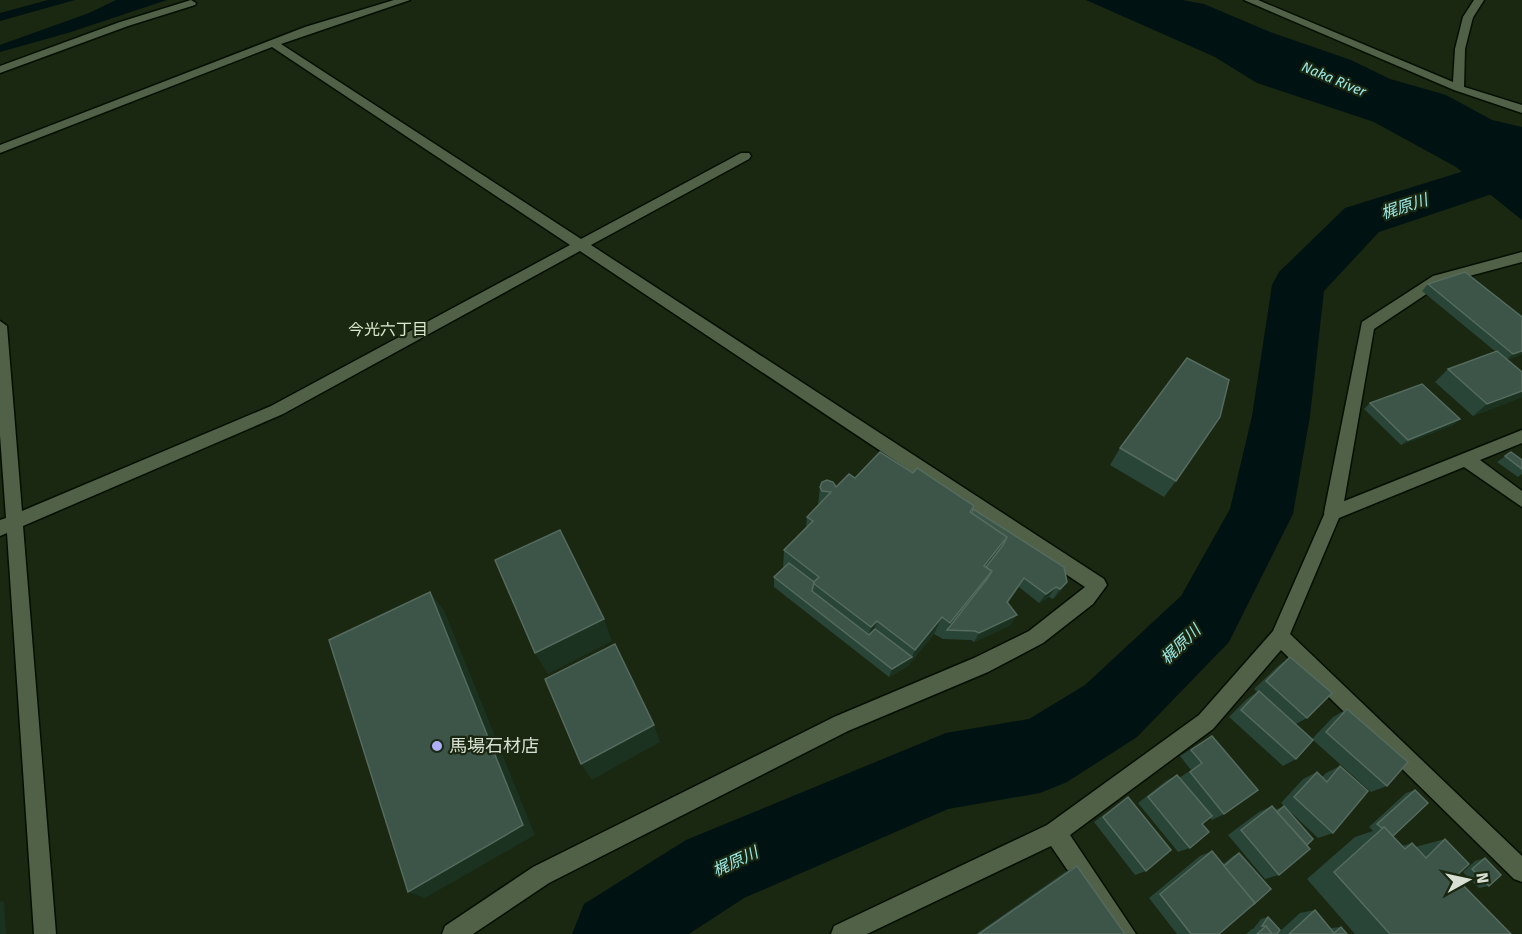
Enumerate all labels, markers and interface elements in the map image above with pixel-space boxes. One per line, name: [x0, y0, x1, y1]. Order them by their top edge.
water label: Naka River: [1299, 58, 1369, 101]
water label: 梶原川: [1378, 189, 1432, 223]
district label: 今光六丁目: [348, 320, 428, 339]
water label: 梶原川: [1156, 619, 1206, 668]
place label: 馬場石材店: [449, 735, 539, 757]
marker: 馬場石材店: [430, 739, 444, 753]
water label: 梶原川: [709, 842, 763, 880]
north arrow: [1438, 850, 1498, 910]
text: N: [1472, 871, 1493, 885]

